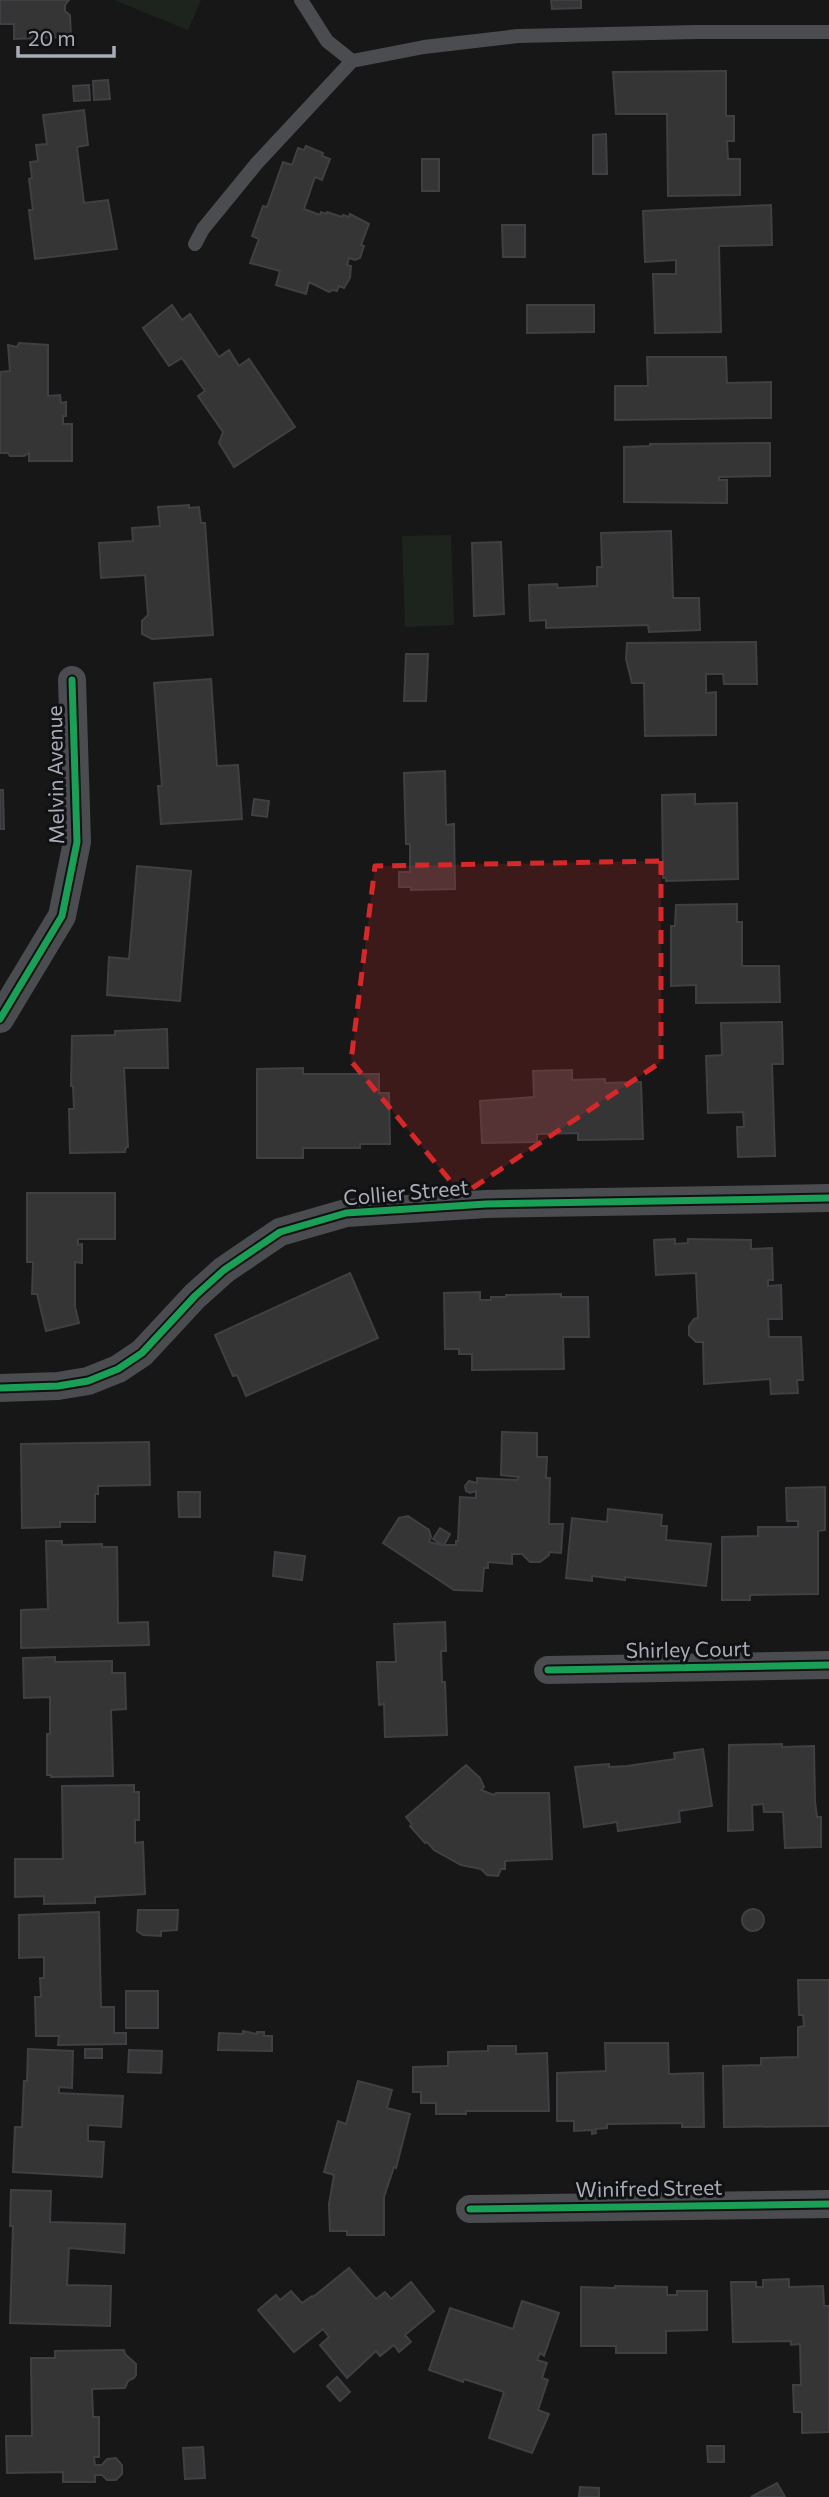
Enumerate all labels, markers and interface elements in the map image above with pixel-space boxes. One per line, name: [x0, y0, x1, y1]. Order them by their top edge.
scale bar: [18, 14, 114, 58]
text: 20 m: [28, 25, 76, 50]
street label: Melvin Avenue: [41, 705, 68, 845]
street label: Collier Street: [342, 1174, 470, 1209]
street label: Shirley Court: [625, 1635, 751, 1662]
street label: Winifred Street: [575, 2174, 723, 2201]

